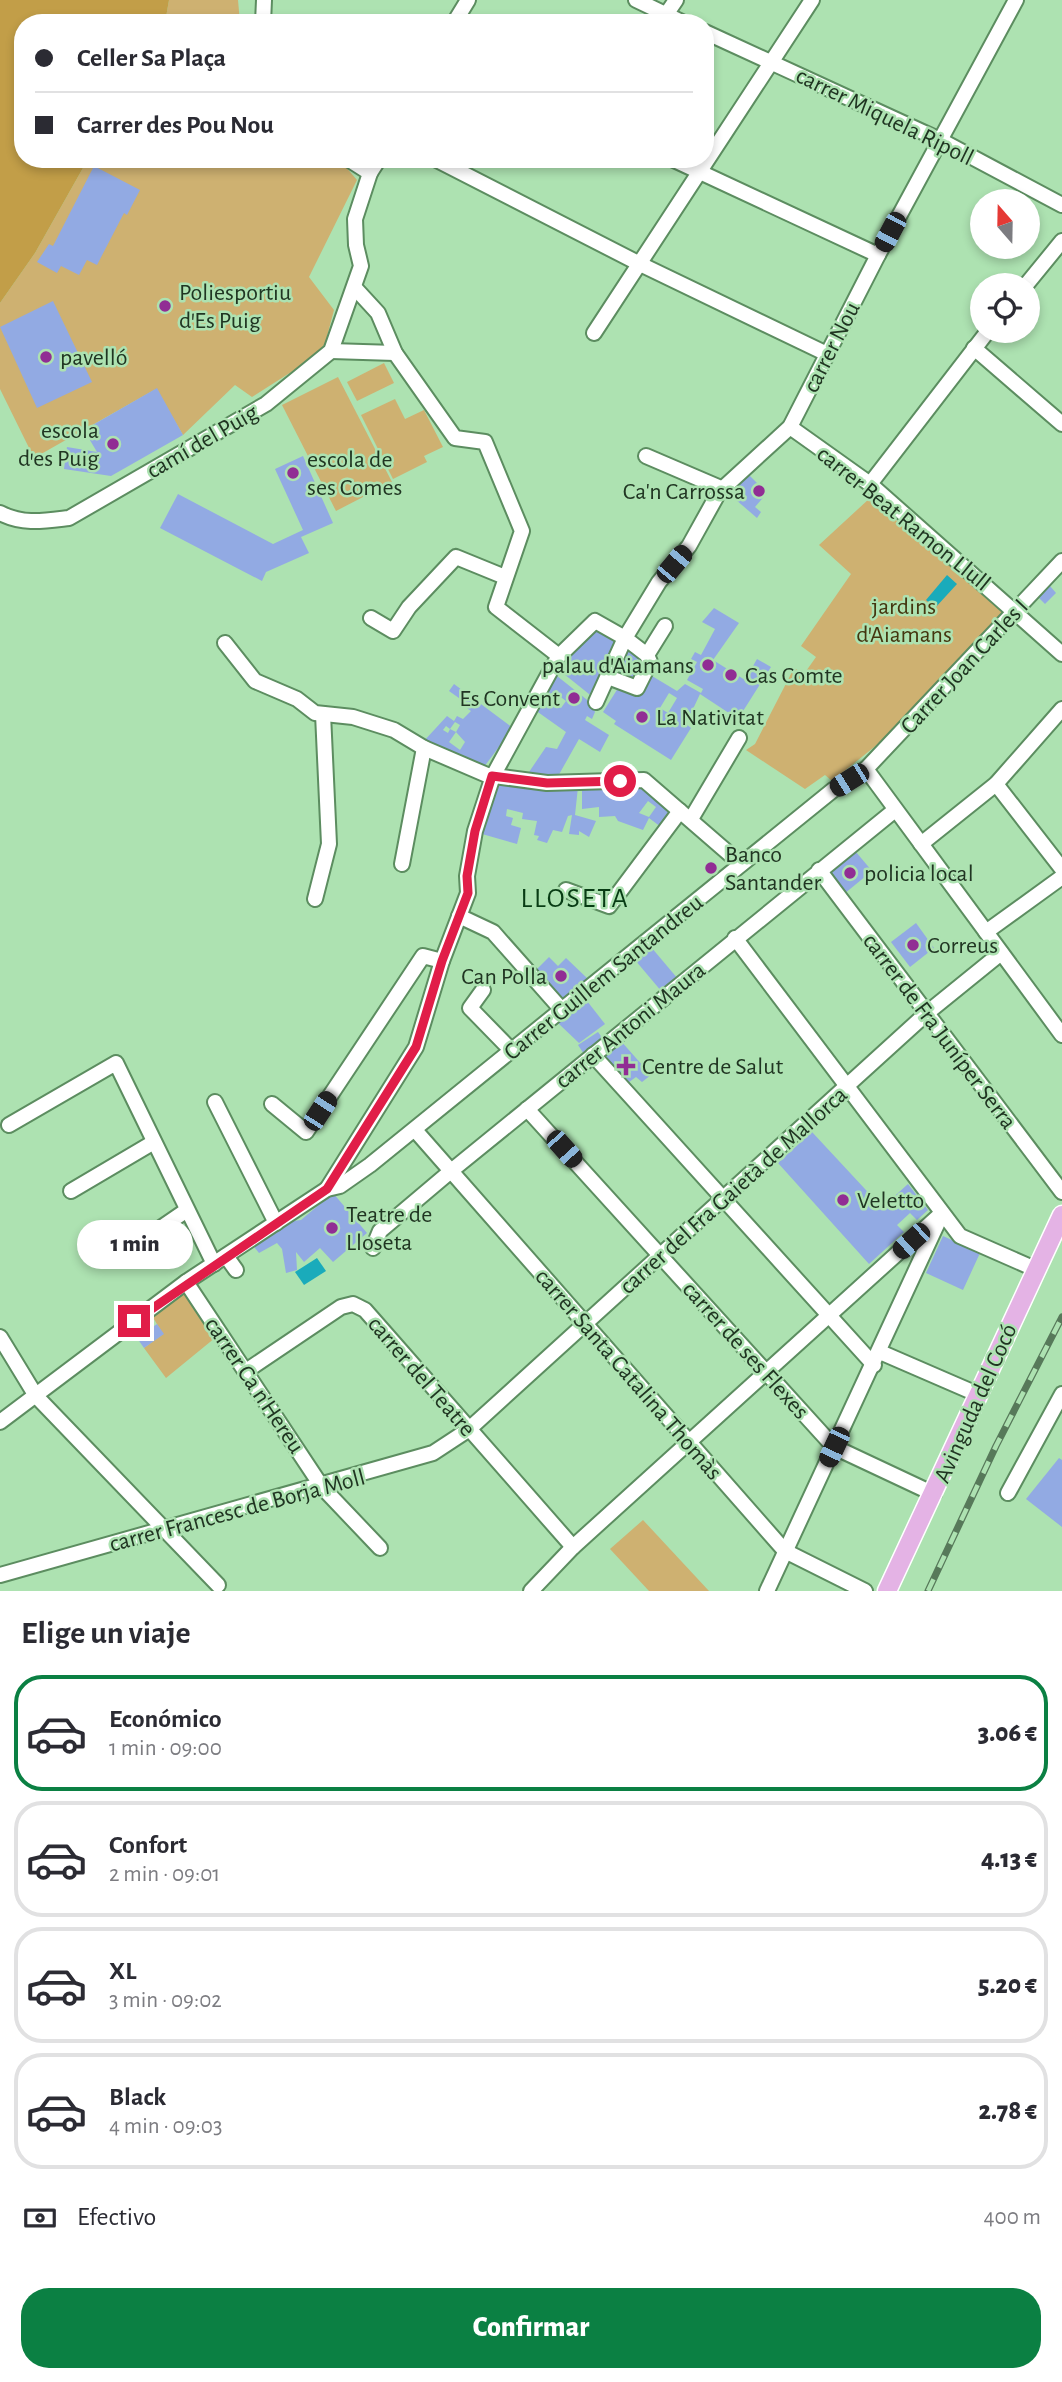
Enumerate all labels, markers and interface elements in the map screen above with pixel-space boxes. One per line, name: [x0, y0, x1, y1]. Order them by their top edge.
text: Celler Sa Plaça: [77, 45, 226, 71]
street label: carrer Miquela Ripoll: [792, 64, 977, 170]
text: Carrer des Pou Nou: [77, 112, 274, 138]
north arrow: [970, 189, 1040, 259]
map controls: [970, 189, 1040, 343]
car: [871, 209, 910, 255]
button: locate: [970, 273, 1040, 343]
place label: Poliesportiu d'Es Puig: [179, 281, 291, 333]
marker: Poliesportiu d'Es Puig: [157, 298, 173, 314]
street label: carrer Nou: [799, 298, 865, 397]
place label: pavelló: [60, 346, 128, 370]
marker: pavelló: [38, 349, 54, 365]
street label: camí del Puig: [143, 400, 262, 483]
place label: escola d'es Puig: [18, 419, 99, 471]
marker: escola d'es Puig: [105, 436, 121, 452]
street label: carrer Beat Ramon Llull: [812, 442, 995, 596]
place label: escola de ses Comes: [307, 448, 402, 500]
marker: escola de ses Comes: [285, 465, 301, 481]
place label: Ca'n Carrossa: [623, 480, 745, 504]
marker: Ca'n Carrossa: [751, 483, 767, 499]
car: [653, 541, 696, 587]
park label: jardins d'Aiamans: [856, 595, 952, 647]
street label: Carrer Joan Carles I: [896, 595, 1033, 739]
place label: palau d'Aiamans: [542, 654, 694, 678]
marker: palau d'Aiamans: [700, 657, 716, 673]
place label: Cas Comte: [745, 664, 843, 688]
marker: Cas Comte: [723, 667, 739, 683]
place label: Es Convent: [459, 687, 560, 711]
marker: Es Convent: [566, 690, 582, 706]
place label: La Nativitat: [656, 706, 764, 730]
marker: La Nativitat: [634, 709, 650, 725]
car: [826, 760, 873, 800]
route start: [604, 765, 636, 797]
place label: Banco Santander: [725, 843, 821, 895]
marker: Banco Santander: [703, 860, 719, 876]
place label: policia local: [864, 862, 974, 886]
marker: policia local: [842, 865, 858, 881]
district label: LLOSETA: [520, 885, 630, 913]
street label: Carrer Guillem Santandreu: [500, 890, 708, 1065]
street label: carrer de Fra Juníper Serra: [858, 929, 1020, 1134]
place label: Correus: [927, 934, 998, 958]
marker: Correus: [905, 937, 921, 953]
street label: carrer Antoni Maura: [551, 958, 710, 1093]
place label: Can Polla: [461, 965, 547, 989]
marker: Can Polla: [553, 968, 569, 984]
place label: Centre de Salut: [642, 1055, 783, 1079]
marker: Centre de Salut: [616, 1056, 636, 1076]
street label: carrer del Fra Gaietà de Mallorca: [615, 1083, 852, 1299]
car: [300, 1088, 341, 1134]
car: [543, 1126, 586, 1172]
place label: Veletto: [857, 1189, 924, 1213]
marker: Veletto: [835, 1192, 851, 1208]
place label: Teatre de Lloseta: [346, 1203, 432, 1255]
car: [889, 1219, 934, 1263]
callout: 1 min: [76, 1220, 192, 1268]
marker: Teatre de Lloseta: [324, 1220, 340, 1236]
text: 1 min: [111, 1233, 159, 1256]
street label: carrer Santa Catalina Thomàs: [530, 1264, 726, 1485]
street label: carrer de ses Flexes: [678, 1277, 813, 1424]
route end: [118, 1305, 150, 1337]
street label: carrer del Teatre: [363, 1312, 480, 1441]
street label: carrer Ca n'Hereu: [200, 1313, 308, 1458]
street label: Avinguda del Cocó: [930, 1320, 1022, 1487]
car: [816, 1424, 853, 1470]
street label: carrer Francesc de Borja Moll: [107, 1465, 368, 1557]
text: Elige un viaje: [21, 1617, 191, 1649]
icon: car: [25, 1702, 88, 1765]
text: Económico: [109, 1706, 222, 1732]
text: 3.06 €: [978, 1720, 1037, 1746]
text: 1 min · 09:00: [109, 1737, 222, 1760]
icon: car: [25, 1828, 88, 1891]
text: Confort: [109, 1832, 187, 1858]
text: 4.13 €: [981, 1846, 1037, 1872]
text: 2 min · 09:01: [109, 1863, 220, 1886]
icon: car: [25, 1954, 88, 2017]
text: XL: [109, 1958, 136, 1984]
text: 5.20 €: [978, 1972, 1037, 1998]
text: 3 min · 09:02: [109, 1989, 222, 2012]
icon: car: [25, 2080, 88, 2143]
text: Black: [109, 2084, 166, 2110]
text: 2.78 €: [978, 2098, 1037, 2124]
text: 4 min · 09:03: [109, 2115, 222, 2138]
icon: cash: [21, 2199, 59, 2237]
text: Efectivo: [77, 2204, 156, 2230]
text: 400 m: [983, 2206, 1041, 2229]
button: Confirmar: [21, 2288, 1041, 2368]

